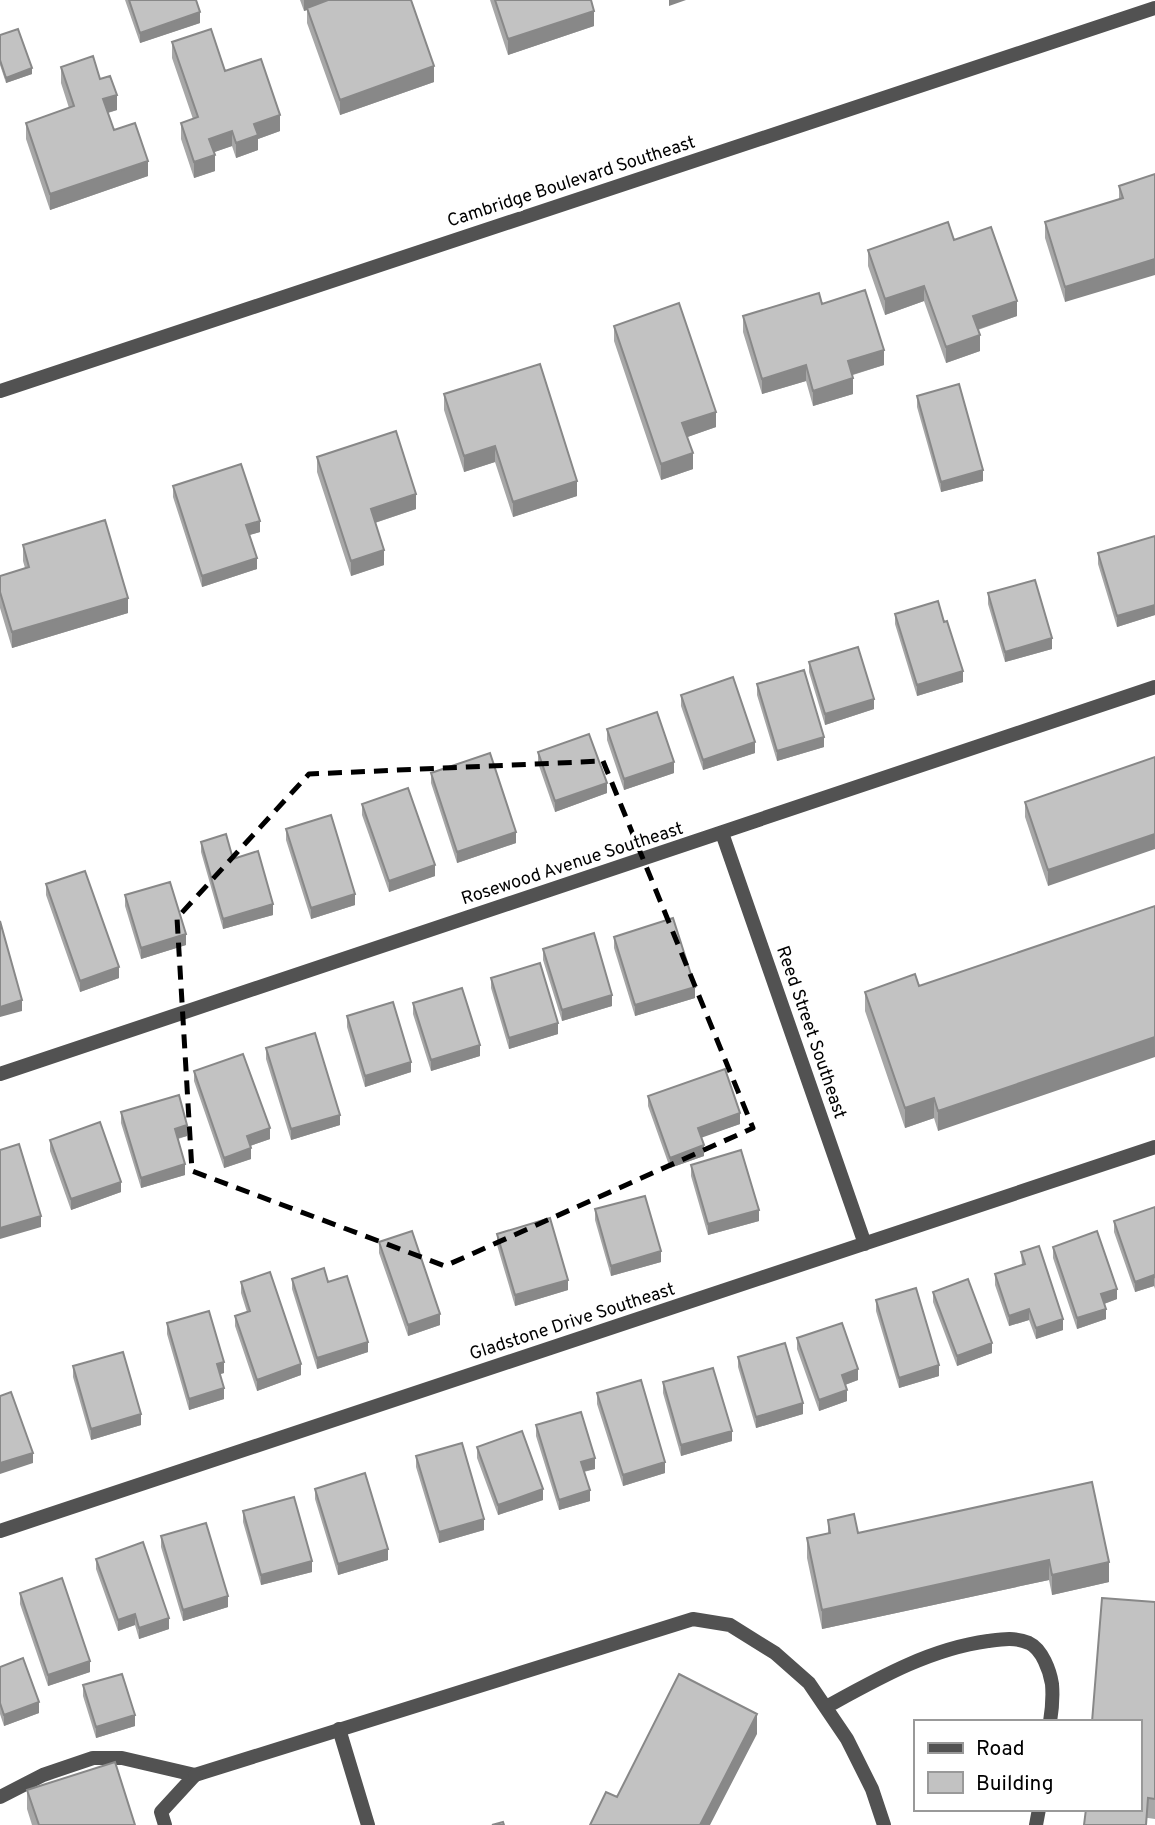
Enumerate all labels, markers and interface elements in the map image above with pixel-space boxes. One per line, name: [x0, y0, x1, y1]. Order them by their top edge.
street label: Cambridge Boulevard Southeast: [445, 131, 698, 233]
street label: Rosewood Avenue Southeast: [459, 818, 686, 911]
street label: Reed Street Southeast: [770, 943, 851, 1122]
street label: Gladstone Drive Southeast: [467, 1278, 678, 1367]
legend: [914, 1720, 1141, 1811]
text: Road: [976, 1736, 1025, 1763]
text: Building: [976, 1771, 1054, 1798]

